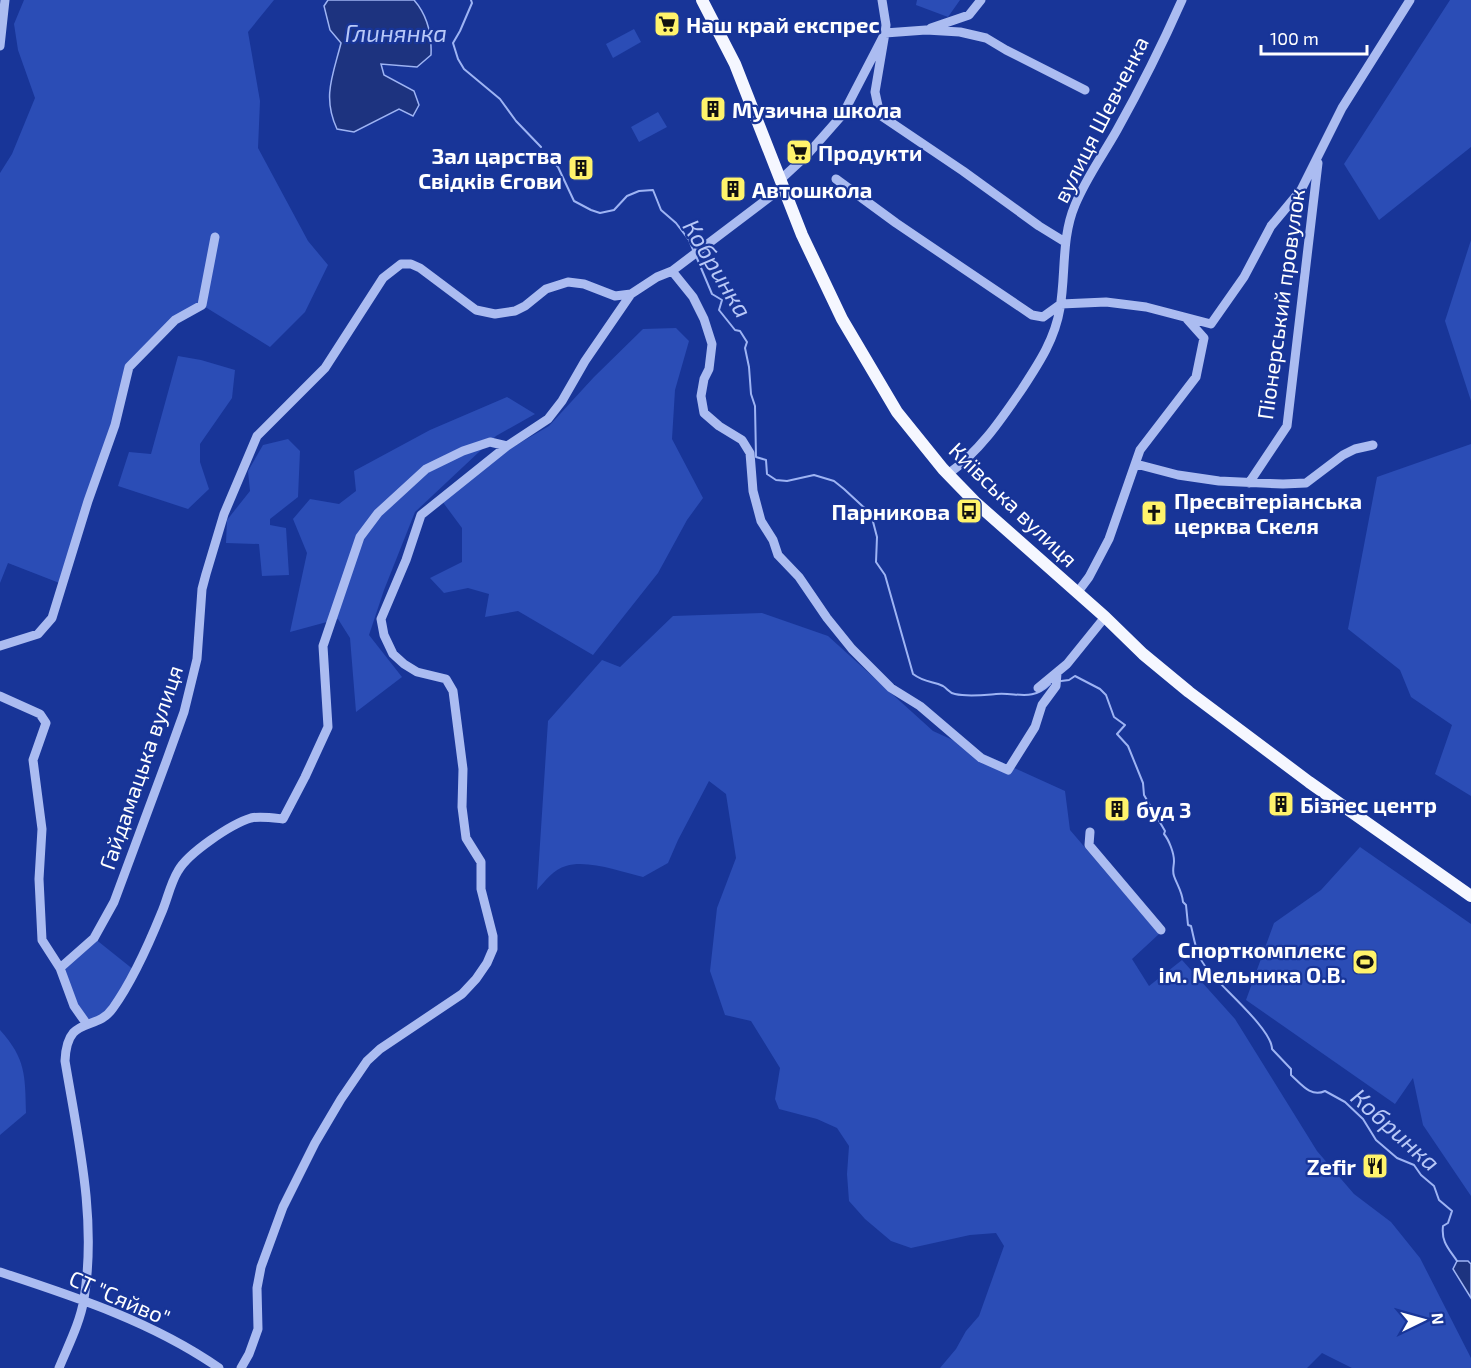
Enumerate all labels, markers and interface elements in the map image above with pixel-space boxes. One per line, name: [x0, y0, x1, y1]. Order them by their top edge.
supermarket icon: Наш край експрес: [652, 9, 682, 39]
place label: Наш край експрес: [686, 11, 880, 37]
water label: Глинянка: [345, 18, 447, 47]
scale bar: [1261, 18, 1368, 56]
text: 100 m: [1270, 27, 1319, 49]
street label: вулиця Шевченка: [1047, 32, 1154, 207]
building icon: Музична школа: [698, 94, 728, 124]
place label: Музична школа: [732, 96, 902, 122]
supermarket icon: Продукти: [784, 137, 814, 167]
place label: Продукти: [818, 139, 922, 165]
place label: Зал царства Свідків Єгови: [418, 142, 562, 193]
building icon: Зал царства Свідків Єгови: [566, 153, 596, 183]
building icon: Автошкола: [718, 174, 748, 204]
place label: Автошкола: [752, 176, 872, 202]
street label: Піонерський провулок: [1251, 187, 1310, 421]
water label: Кобринка: [677, 214, 759, 322]
street label: Київська вулиця: [944, 436, 1084, 572]
place label: Пресвітеріанська церква Скеля: [1174, 487, 1362, 538]
bus stop icon: Парникова: [954, 496, 984, 526]
place label: Парникова: [832, 498, 950, 524]
church icon: Пресвітеріанська церква Скеля: [1139, 498, 1169, 528]
street label: Гайдамацька вулиця: [93, 662, 188, 873]
building icon: Бізнес центр: [1266, 789, 1296, 819]
place label: Бізнес центр: [1300, 791, 1437, 817]
building icon: буд 3: [1102, 794, 1132, 824]
place label: буд 3: [1136, 796, 1191, 822]
place label: Спорткомплекс ім. Мельника О.В.: [1158, 936, 1346, 987]
sports icon: Спорткомплекс ім. Мельника О.В.: [1350, 947, 1380, 977]
water label: Кобринка: [1346, 1082, 1446, 1176]
restaurant icon: Zefir: [1360, 1151, 1390, 1181]
place label: Zefir: [1307, 1153, 1357, 1179]
street label: СТ "Сяйво": [66, 1264, 174, 1330]
north arrow: [1393, 1290, 1453, 1350]
text: N: [1428, 1312, 1448, 1325]

